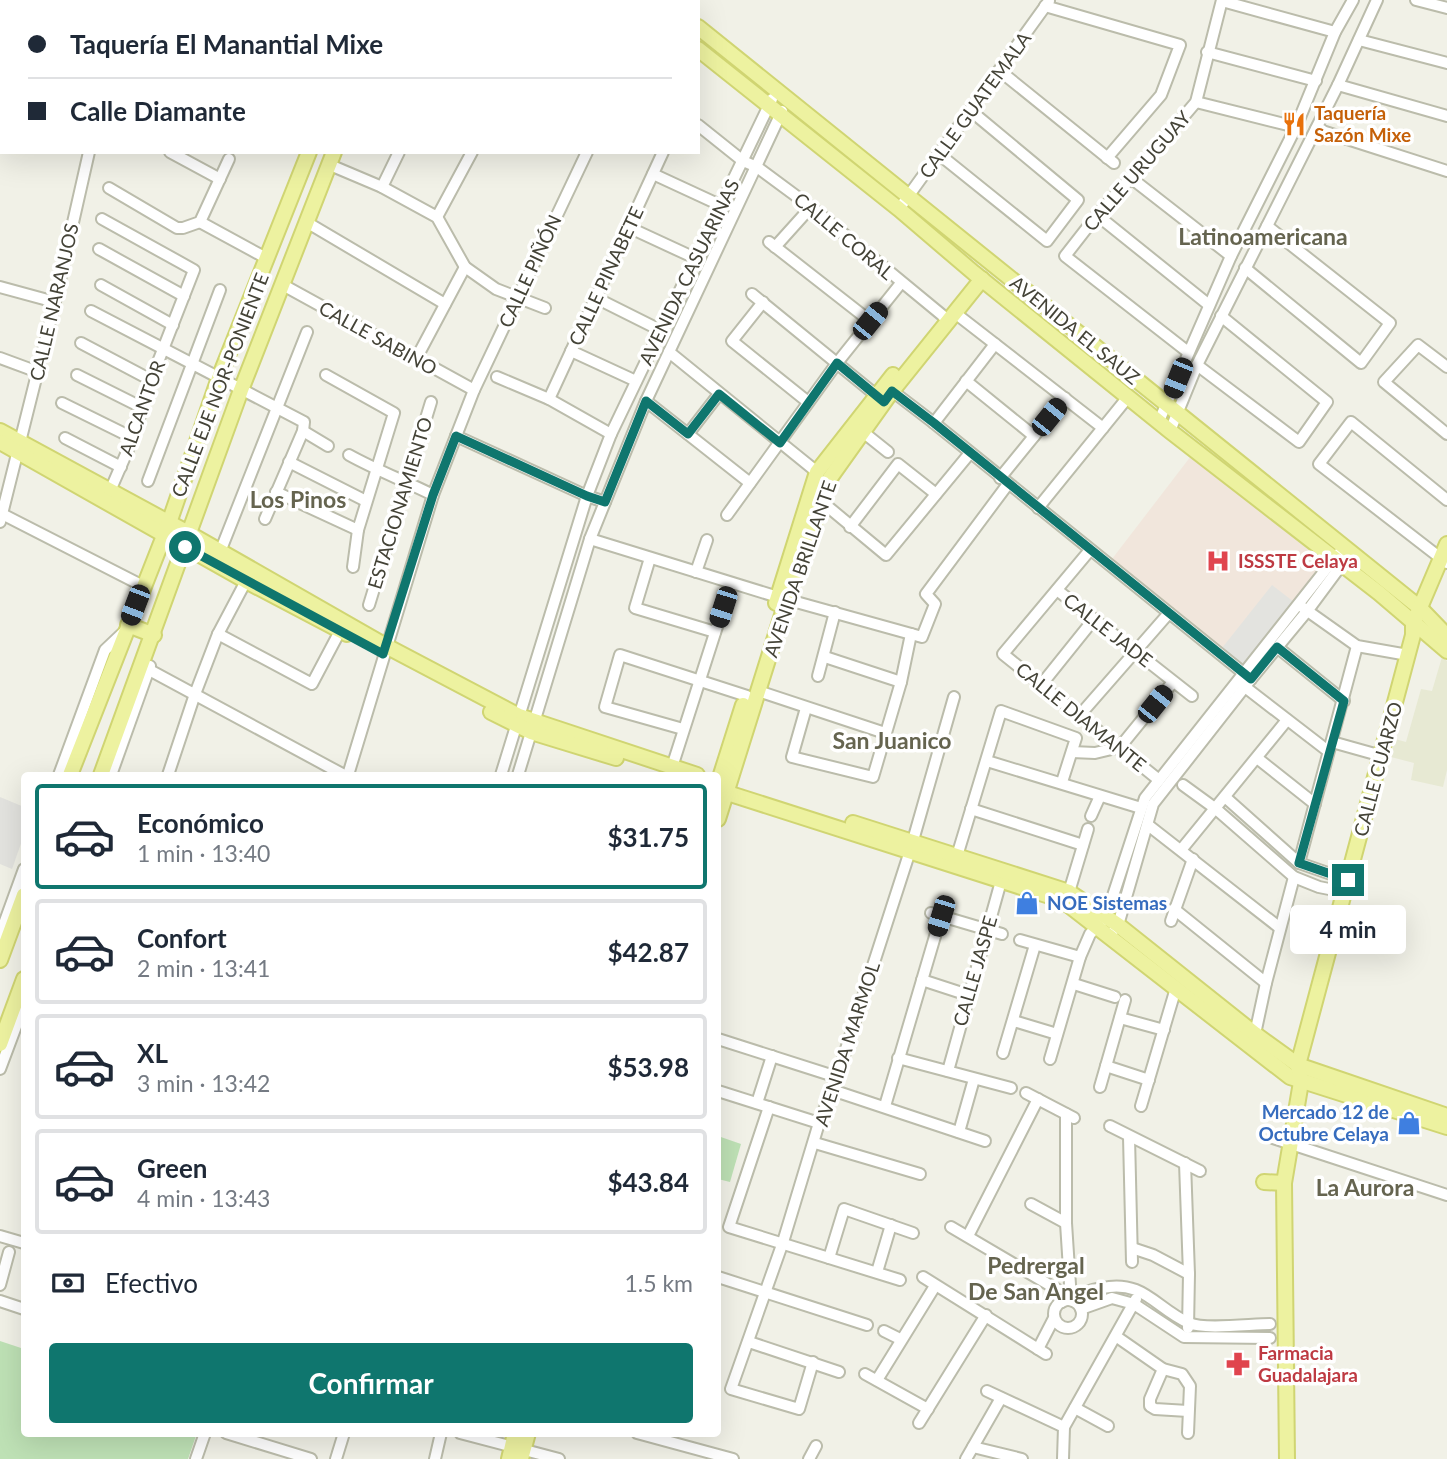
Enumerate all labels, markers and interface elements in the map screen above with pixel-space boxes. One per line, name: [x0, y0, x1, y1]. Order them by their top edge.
street label: CALLE GUATEMALA: [914, 27, 1035, 182]
text: Taquería El Manantial Mixe: [70, 28, 383, 60]
text: Calle Diamante: [70, 95, 246, 127]
place label: Taquería Sazón Mixe: [1314, 101, 1411, 146]
street label: CALLE URUGUAY: [1078, 106, 1195, 235]
restaurant icon: Taquería Sazón Mixe: [1280, 110, 1308, 138]
street label: AVENIDA CASUARINAS: [634, 175, 744, 368]
street label: CALLE CORAL: [790, 187, 899, 284]
street label: CALLE PINABETE: [563, 203, 648, 349]
street label: CALLE PIÑÓN: [493, 211, 566, 331]
street label: CALLE NARANJOS: [24, 221, 83, 383]
district label: Latinoamericana: [1178, 222, 1348, 250]
street label: CALLE EJE NOR-PONIENTE: [166, 269, 273, 500]
street label: AVENIDA EL SAUZ: [1006, 270, 1145, 389]
street label: CALLE SABINO: [315, 296, 441, 379]
car: [849, 298, 892, 344]
car: [1161, 355, 1196, 401]
street label: ALCANTOR: [114, 357, 169, 459]
car: [1028, 394, 1071, 440]
street label: ESTACIONAMIENTO: [362, 414, 437, 592]
street label: AVENIDA BRILLANTE: [758, 477, 841, 660]
district label: Los Pinos: [250, 485, 346, 513]
route start: [169, 531, 201, 563]
hospital icon: ISSSTE Celaya: [1204, 547, 1232, 575]
place label: ISSSTE Celaya: [1238, 549, 1358, 572]
car: [118, 582, 153, 628]
car: [707, 584, 740, 630]
street label: CALLE JADE: [1059, 588, 1157, 671]
street label: CALLE DIAMANTE: [1012, 657, 1151, 776]
car: [1134, 681, 1177, 727]
street label: CALLE CUARZO: [1349, 699, 1407, 839]
district label: San Juanico: [832, 726, 952, 754]
icon: car: [53, 805, 116, 868]
text: Económico: [137, 807, 264, 839]
text: $31.75: [607, 821, 689, 853]
text: 1 min · 13:40: [137, 839, 270, 867]
route end: [1332, 864, 1364, 896]
shop icon: NOE Sistemas: [1013, 889, 1041, 917]
place label: NOE Sistemas: [1047, 891, 1167, 914]
car: [925, 893, 958, 939]
callout: 4 min: [1290, 904, 1406, 954]
street label: CALLE JASPE: [948, 913, 1001, 1029]
text: 4 min: [1319, 915, 1377, 943]
icon: car: [53, 920, 116, 983]
text: Confort: [137, 922, 227, 954]
text: $42.87: [607, 936, 689, 968]
text: 2 min · 13:41: [137, 954, 270, 982]
street label: AVENIDA MARMOL: [809, 958, 884, 1129]
icon: car: [53, 1035, 116, 1098]
text: XL: [137, 1037, 168, 1069]
text: $53.98: [607, 1051, 689, 1083]
text: 3 min · 13:42: [137, 1069, 270, 1097]
place label: Mercado 12 de Octubre Celaya: [1258, 1100, 1389, 1145]
shop icon: Mercado 12 de Octubre Celaya: [1395, 1109, 1423, 1137]
icon: car: [53, 1150, 116, 1213]
text: Green: [137, 1152, 207, 1184]
text: $43.84: [607, 1166, 689, 1198]
district label: La Aurora: [1316, 1173, 1414, 1201]
text: 4 min · 13:43: [137, 1184, 270, 1212]
district label: Pedrergal De San Angel: [968, 1251, 1104, 1305]
icon: cash: [49, 1264, 87, 1302]
text: Efectivo: [105, 1267, 198, 1299]
text: 1.5 km: [624, 1269, 693, 1297]
place label: Farmacia Guadalajara: [1258, 1341, 1358, 1386]
button: Confirmar: [49, 1343, 693, 1423]
pharmacy icon: Farmacia Guadalajara: [1224, 1350, 1252, 1378]

